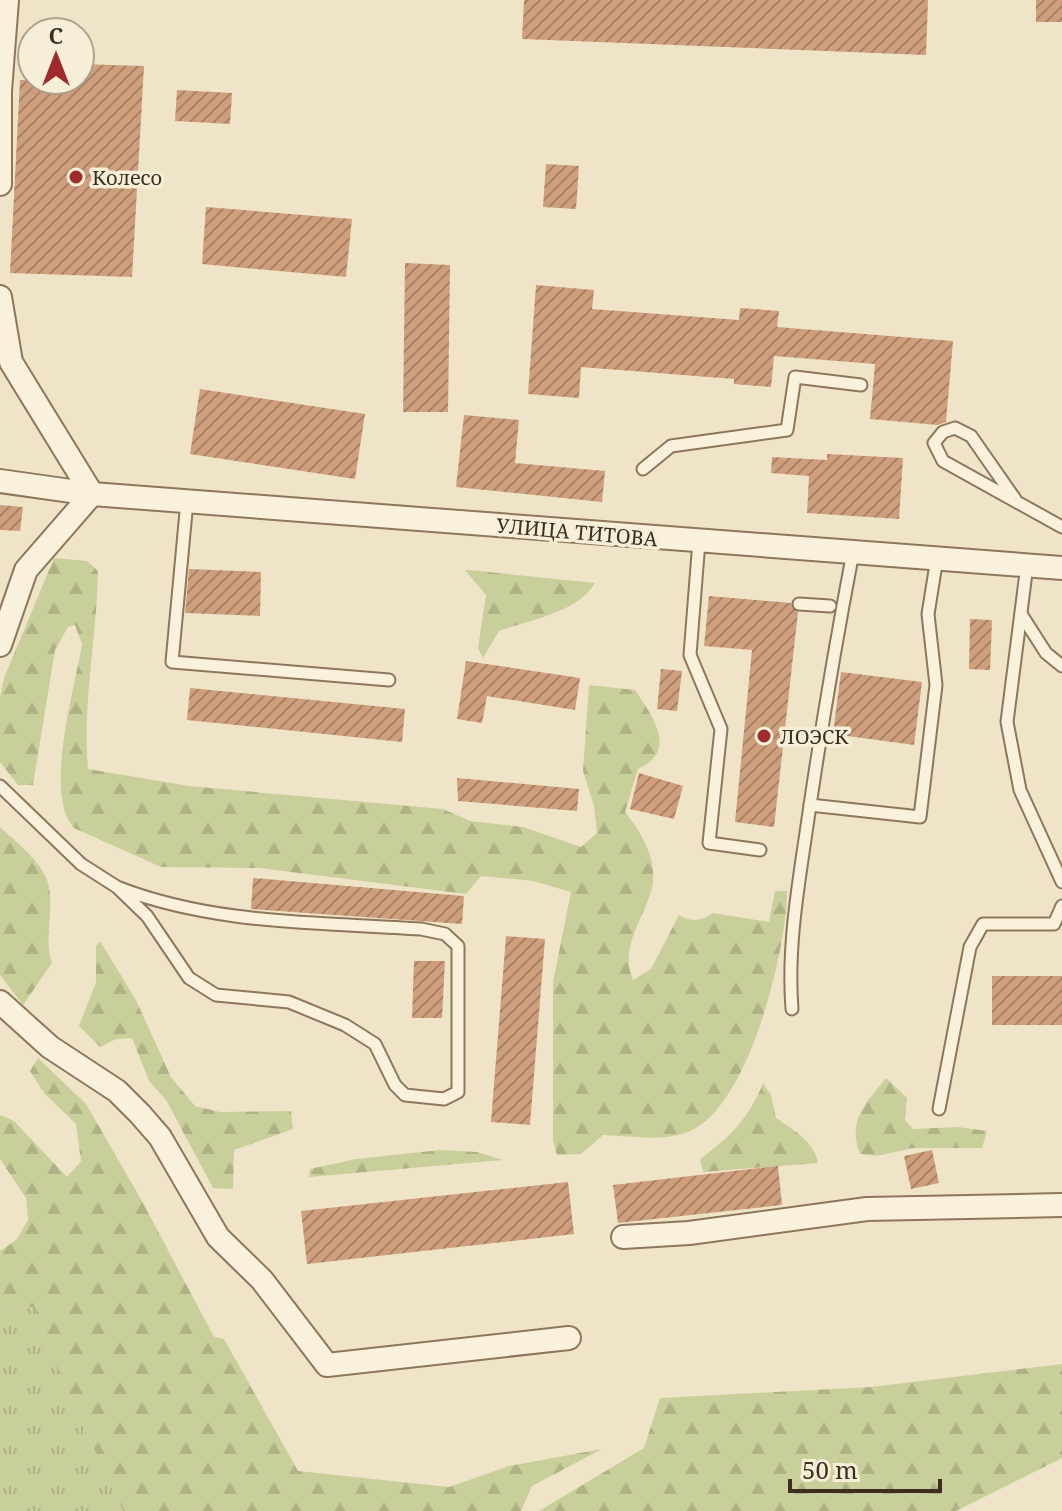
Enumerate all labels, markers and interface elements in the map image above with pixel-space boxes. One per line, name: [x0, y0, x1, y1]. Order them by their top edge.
north arrow: [16, 16, 96, 96]
text: С: [49, 20, 63, 50]
place label: Колесо: [92, 164, 162, 191]
marker: Колесо: [67, 168, 85, 186]
street label: УЛИЦА ТИТОВА: [495, 511, 660, 553]
place label: ЛОЭСК: [780, 723, 849, 750]
marker: ЛОЭСК: [755, 727, 773, 745]
scale bar: [790, 1443, 940, 1493]
text: 50 m: [802, 1453, 858, 1486]

